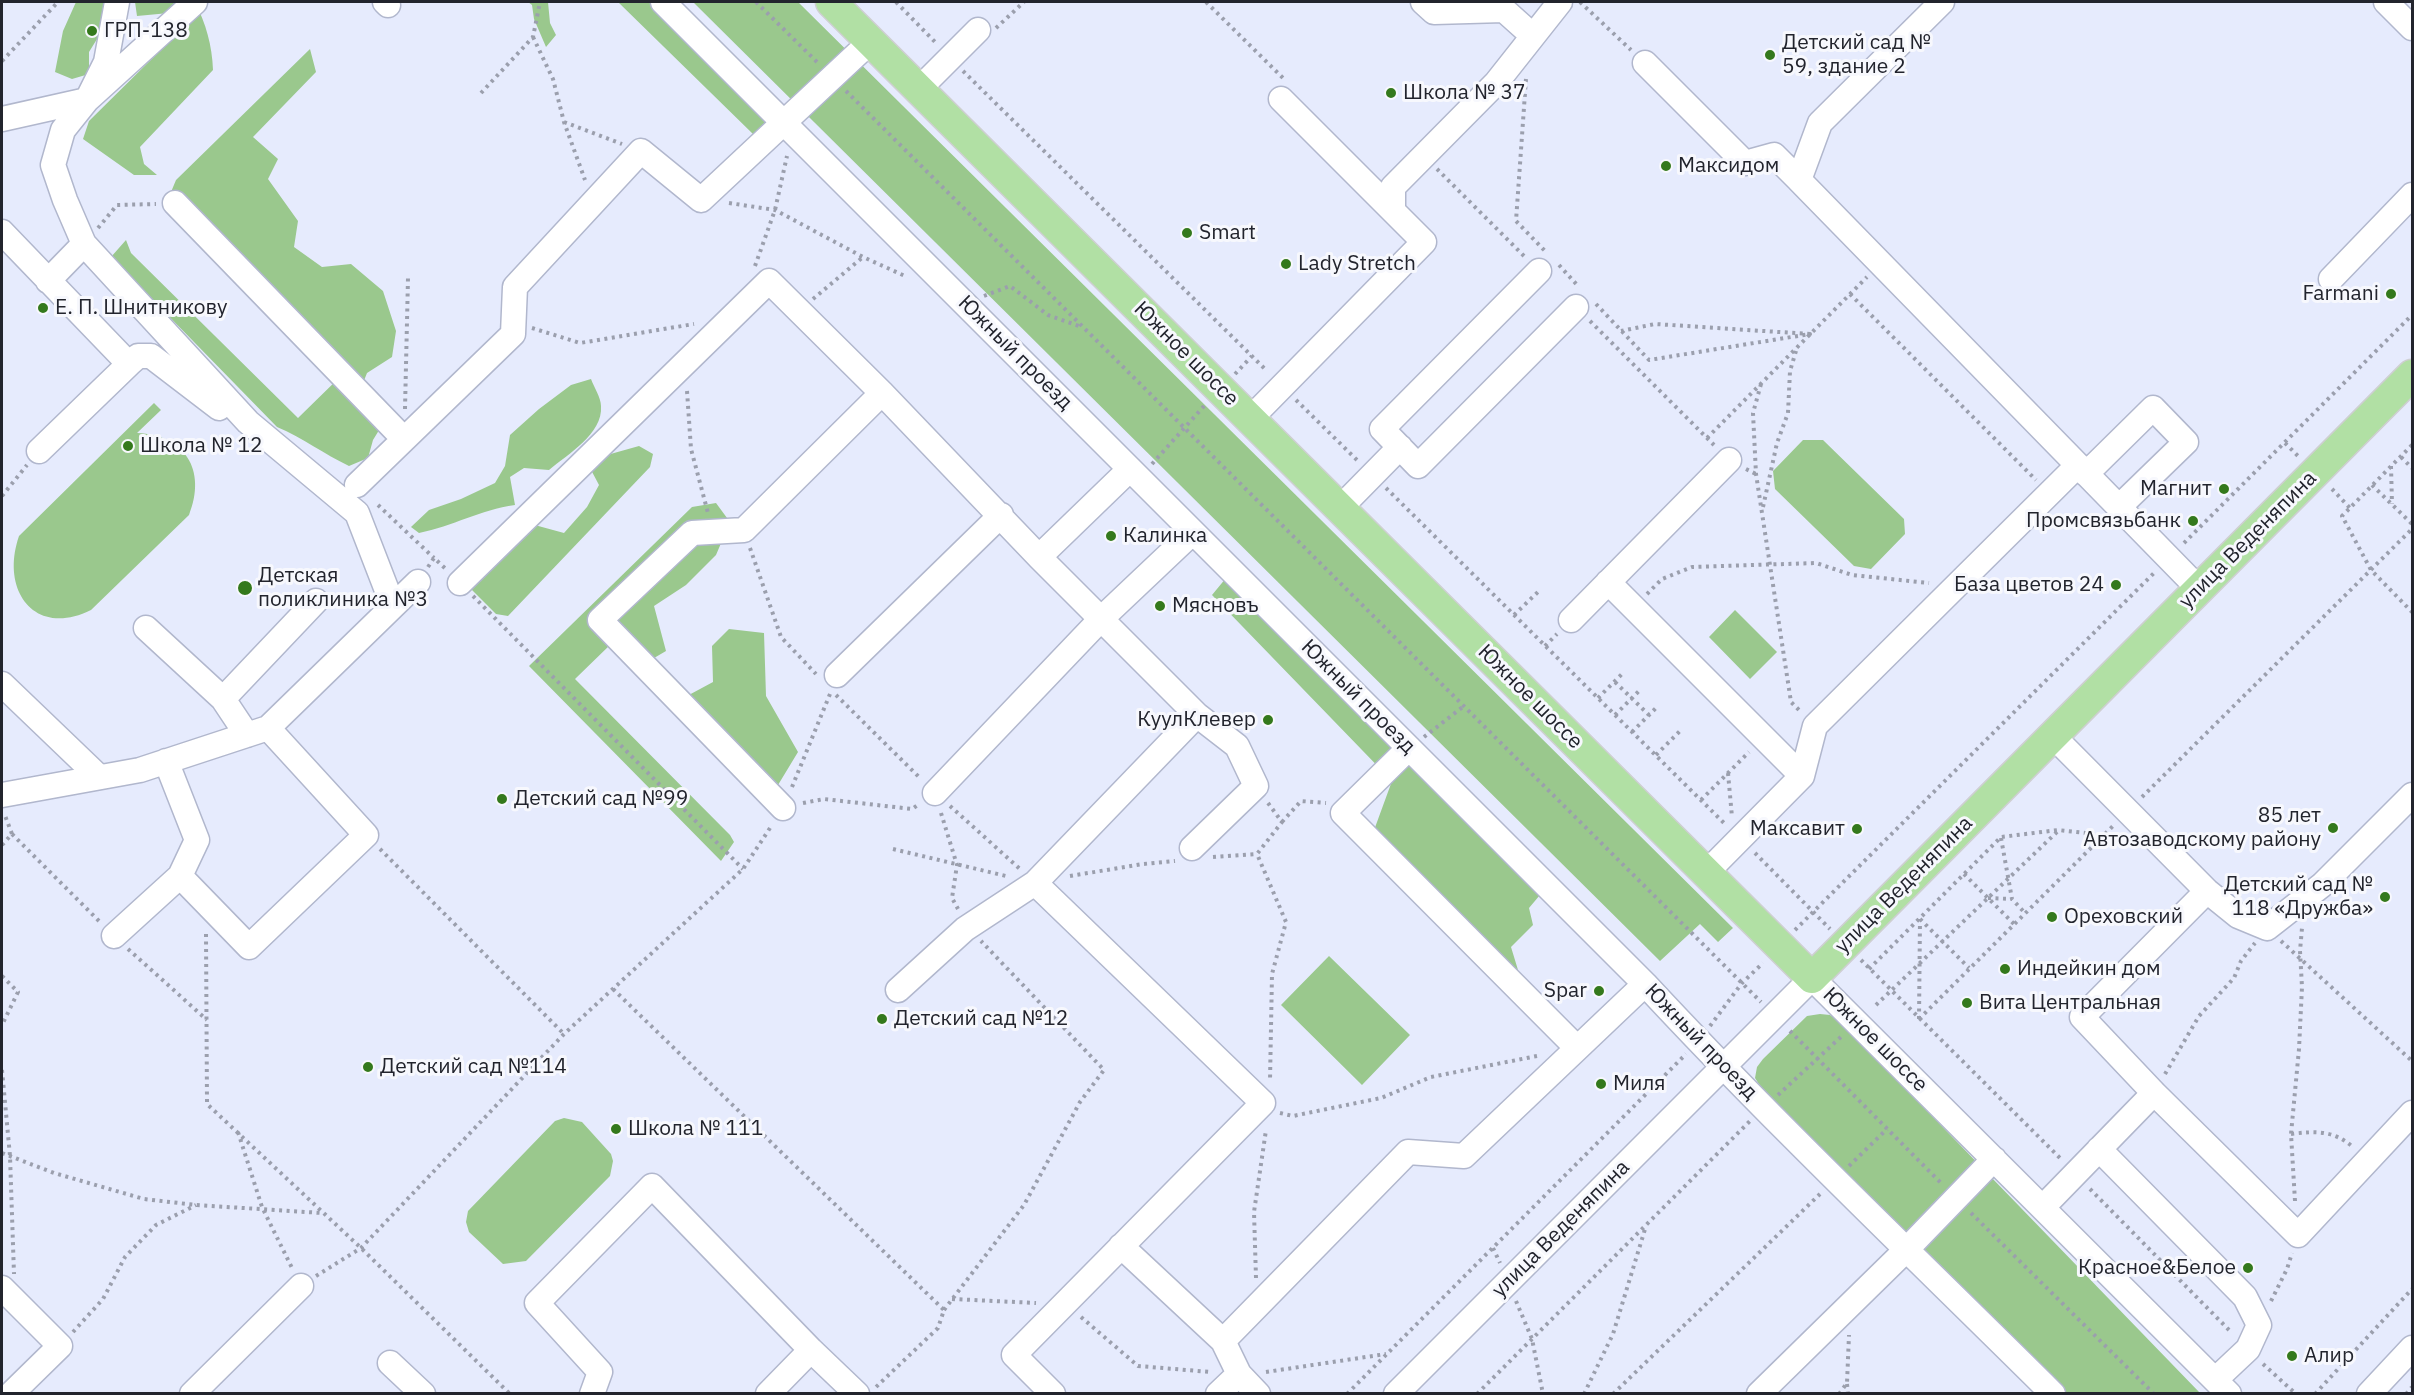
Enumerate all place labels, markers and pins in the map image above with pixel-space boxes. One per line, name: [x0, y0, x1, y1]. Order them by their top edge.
place label: ГРП-138: [104, 18, 188, 44]
marker: ГРП-138: [85, 24, 99, 38]
place label: Детский сад № 59, здание 2: [1782, 30, 1931, 80]
marker: Детский сад № 59, здание 2: [1763, 48, 1777, 62]
place label: Школа № 37: [1403, 80, 1526, 106]
marker: Школа № 37: [1384, 86, 1398, 100]
place label: Максидом: [1678, 153, 1779, 179]
marker: Максидом: [1659, 159, 1673, 173]
place label: Smart: [1199, 220, 1256, 246]
marker: Smart: [1180, 226, 1194, 240]
place label: Lady Stretch: [1298, 251, 1416, 277]
marker: Lady Stretch: [1279, 257, 1293, 271]
place label: Farmani: [2302, 281, 2379, 307]
marker: Farmani: [2384, 287, 2398, 301]
place label: Е. П. Шнитникову: [55, 295, 228, 321]
marker: Е. П. Шнитникову: [36, 301, 50, 315]
place label: Школа № 12: [140, 433, 263, 459]
marker: Школа № 12: [121, 439, 135, 453]
place label: Магнит: [2140, 476, 2212, 502]
marker: Магнит: [2217, 482, 2231, 496]
place label: Промсвязьбанк: [2026, 508, 2181, 534]
marker: Промсвязьбанк: [2186, 514, 2200, 528]
place label: Калинка: [1123, 523, 1207, 549]
marker: Калинка: [1104, 529, 1118, 543]
place label: Детская поликлиника №3: [258, 563, 428, 613]
place label: База цветов 24: [1954, 572, 2104, 598]
marker: База цветов 24: [2109, 578, 2123, 592]
marker: Детская поликлиника №3: [236, 579, 254, 597]
place label: Мясновъ: [1172, 593, 1259, 619]
marker: Мясновъ: [1153, 599, 1167, 613]
place label: КуулКлевер: [1137, 707, 1256, 733]
marker: КуулКлевер: [1261, 713, 1275, 727]
place label: Детский сад №99: [514, 786, 688, 812]
marker: Детский сад №99: [495, 792, 509, 806]
place label: 85 лет Автозаводскому району: [2083, 803, 2321, 853]
place label: Максавит: [1750, 816, 1845, 842]
marker: 85 лет Автозаводскому району: [2326, 821, 2340, 835]
marker: Максавит: [1850, 822, 1864, 836]
place label: Детский сад № 118 «Дружба»: [2224, 872, 2373, 922]
marker: Детский сад № 118 «Дружба»: [2378, 890, 2392, 904]
place label: Ореховский: [2064, 904, 2183, 930]
marker: Ореховский: [2045, 910, 2059, 924]
place label: Индейкин дом: [2017, 956, 2161, 982]
marker: Индейкин дом: [1998, 962, 2012, 976]
place label: Spar: [1544, 978, 1587, 1004]
marker: Spar: [1592, 984, 1606, 998]
place label: Вита Центральная: [1979, 990, 2161, 1016]
marker: Вита Центральная: [1960, 996, 1974, 1010]
place label: Детский сад №12: [894, 1006, 1068, 1032]
marker: Детский сад №12: [875, 1012, 889, 1026]
place label: Детский сад №114: [380, 1054, 567, 1080]
marker: Детский сад №114: [361, 1060, 375, 1074]
place label: Миля: [1613, 1071, 1665, 1097]
marker: Миля: [1594, 1077, 1608, 1091]
place label: Школа № 111: [628, 1116, 763, 1142]
marker: Школа № 111: [609, 1122, 623, 1136]
place label: Красное&Белое: [2078, 1255, 2236, 1281]
marker: Красное&Белое: [2241, 1261, 2255, 1275]
place label: Алир: [2304, 1343, 2354, 1369]
marker: Алир: [2285, 1349, 2299, 1363]

